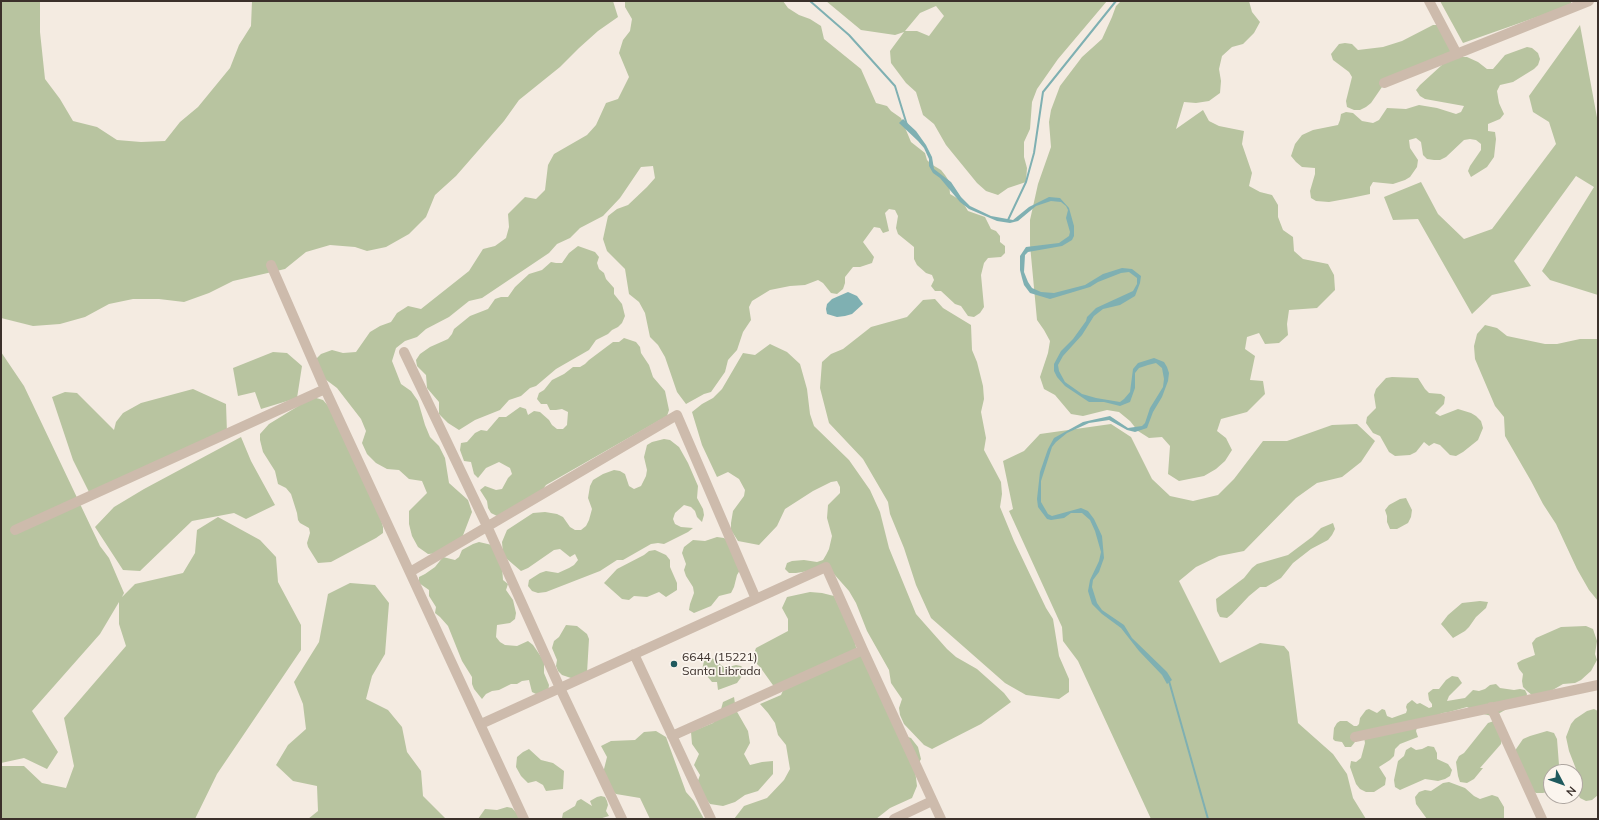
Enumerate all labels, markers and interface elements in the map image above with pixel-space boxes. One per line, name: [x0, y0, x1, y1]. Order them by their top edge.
place label: 6644 (15221) Santa Librada: [682, 650, 761, 678]
marker: 6644 (15221) Santa Librada: [669, 659, 679, 669]
north arrow: [1543, 764, 1583, 804]
text: N: [1563, 783, 1579, 799]

